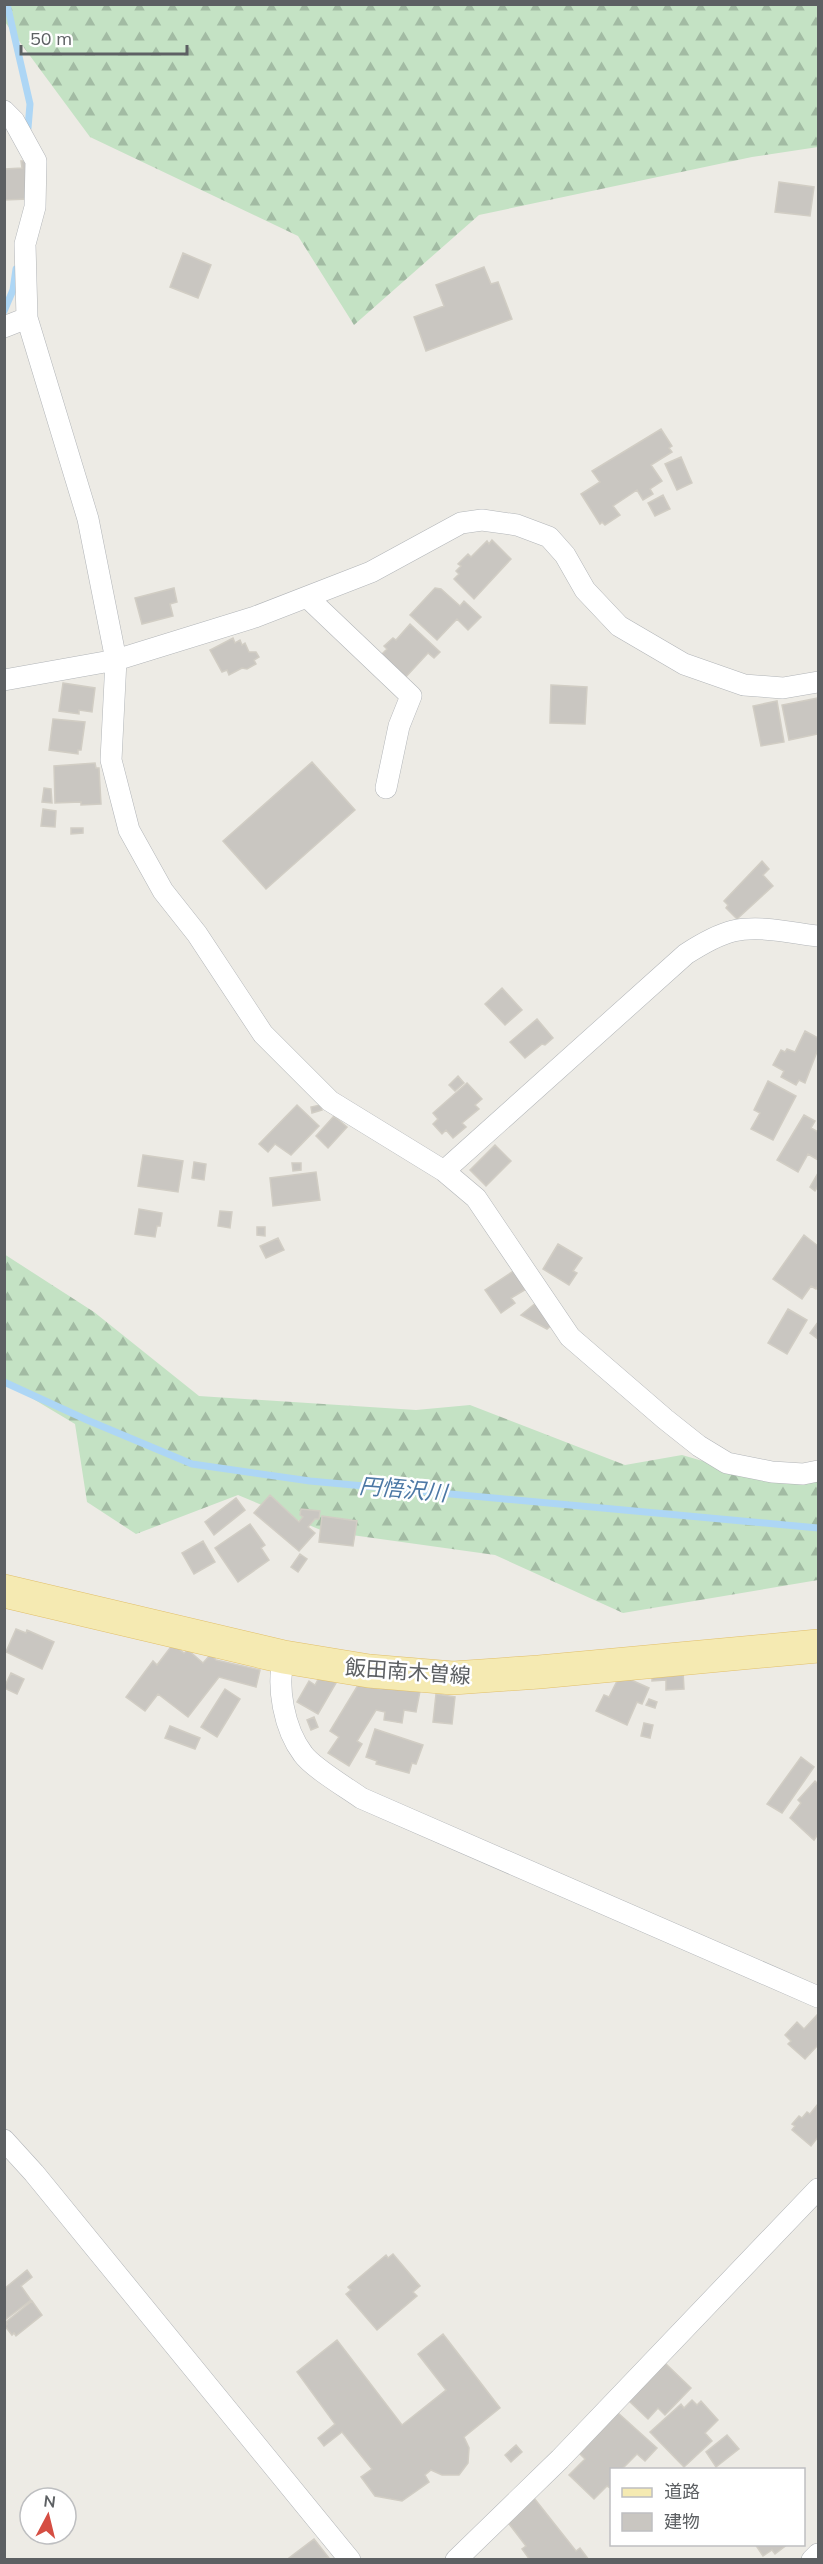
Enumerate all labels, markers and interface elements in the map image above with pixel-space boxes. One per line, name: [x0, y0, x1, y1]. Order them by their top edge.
scale bar: [21, 18, 188, 56]
text: 50 m: [30, 27, 72, 50]
water label: 円悟沢川: [358, 1471, 450, 1507]
street label: 飯田南木曽線: [344, 1654, 472, 1688]
legend: [610, 2468, 805, 2546]
text: 道路: [664, 2480, 700, 2503]
north arrow: [18, 2486, 78, 2546]
text: N: [43, 2490, 57, 2512]
text: 建物: [664, 2510, 700, 2533]

